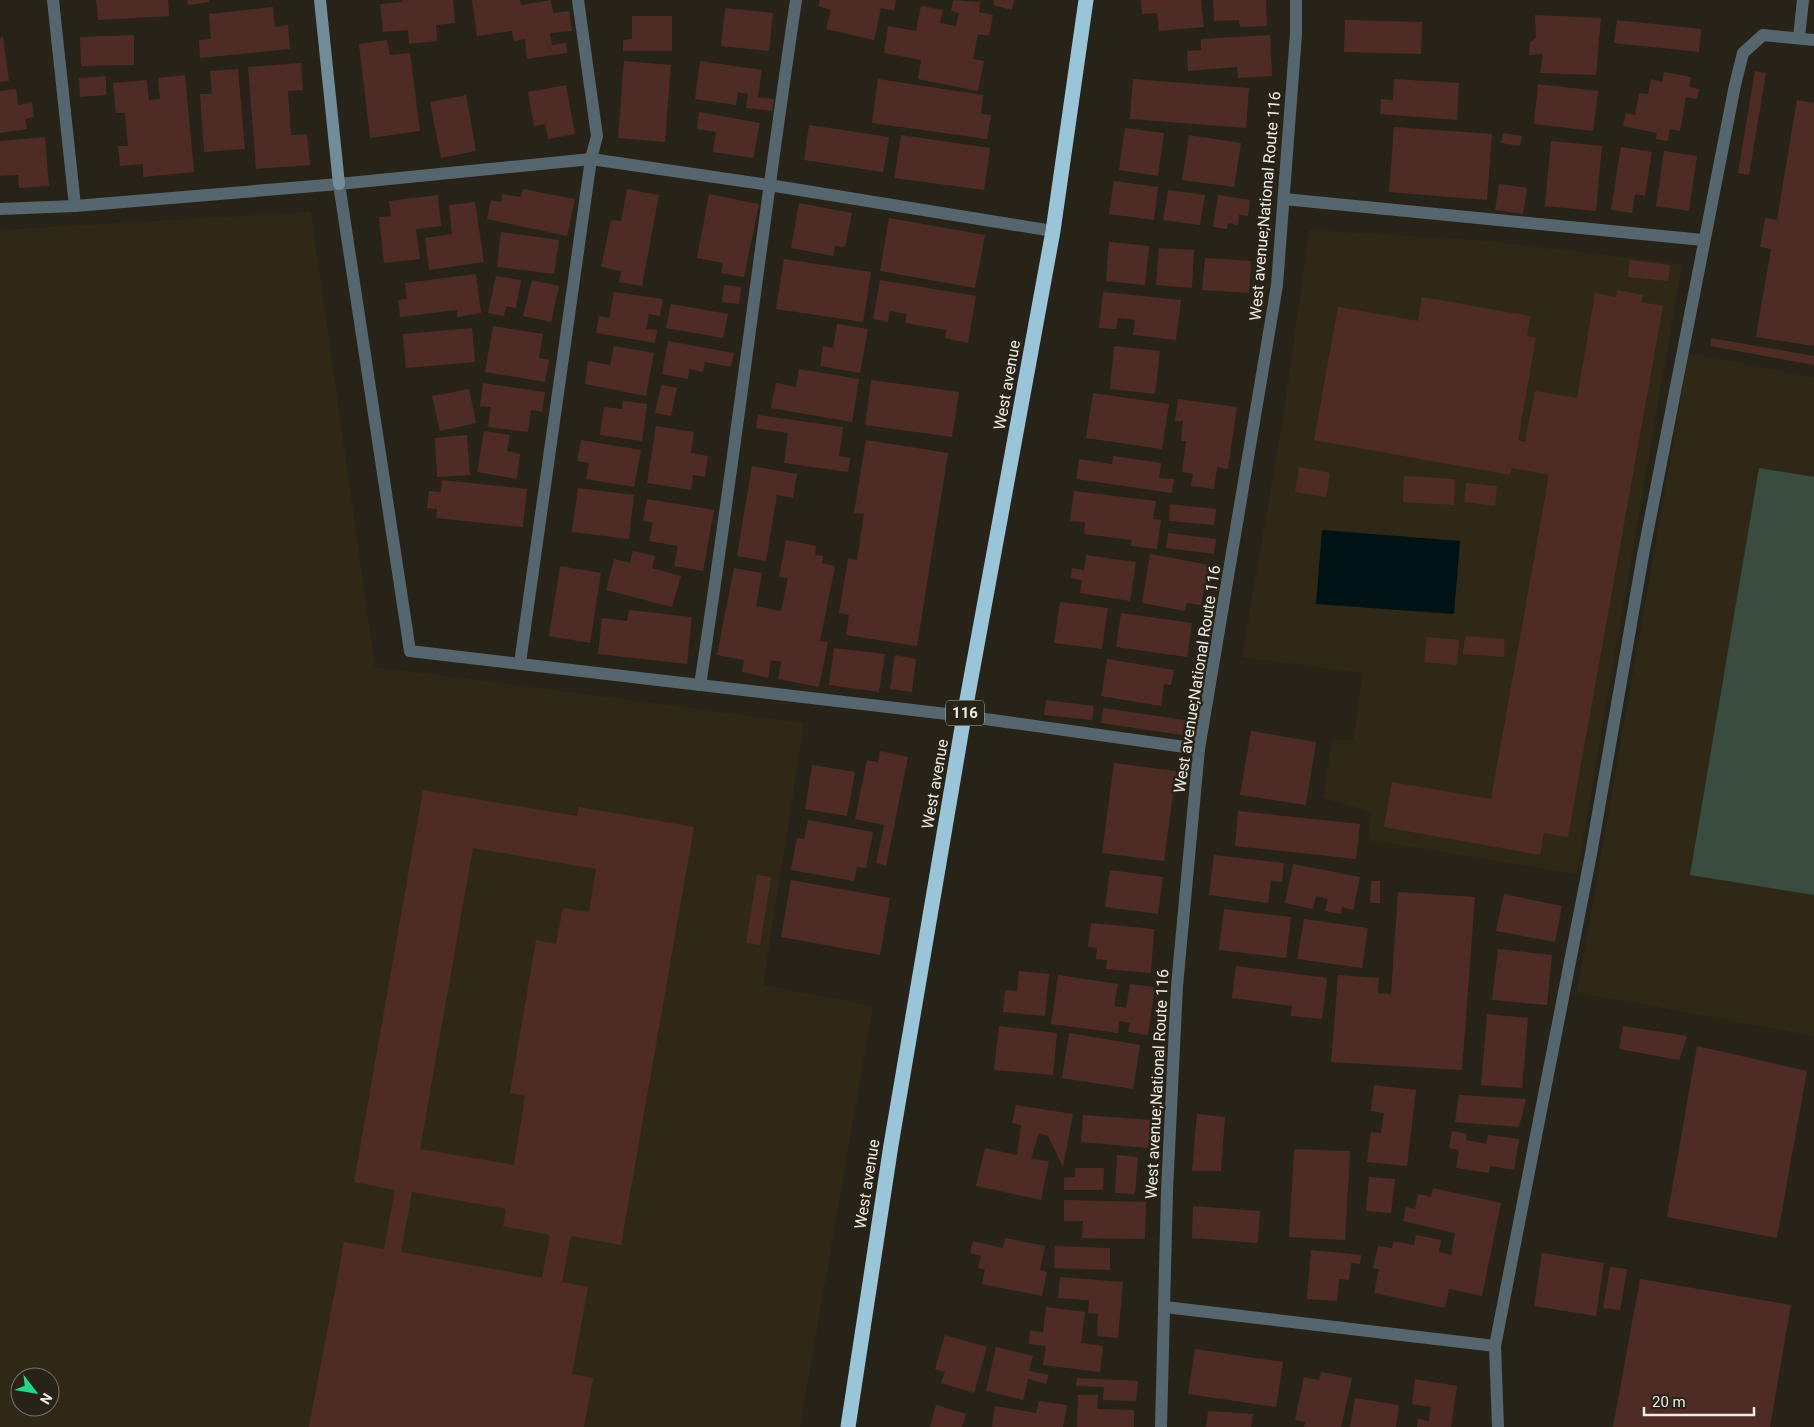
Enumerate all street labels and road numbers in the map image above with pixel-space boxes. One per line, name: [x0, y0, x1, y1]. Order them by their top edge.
street label: West avenue;National Route 116: [1245, 90, 1285, 322]
street label: West avenue: [990, 339, 1024, 431]
street label: West avenue;National Route 116: [1170, 564, 1224, 794]
road number: 116: [946, 700, 984, 726]
street label: West avenue: [918, 738, 952, 830]
street label: West avenue;National Route 116: [1141, 968, 1173, 1200]
street label: West avenue: [851, 1138, 883, 1230]

